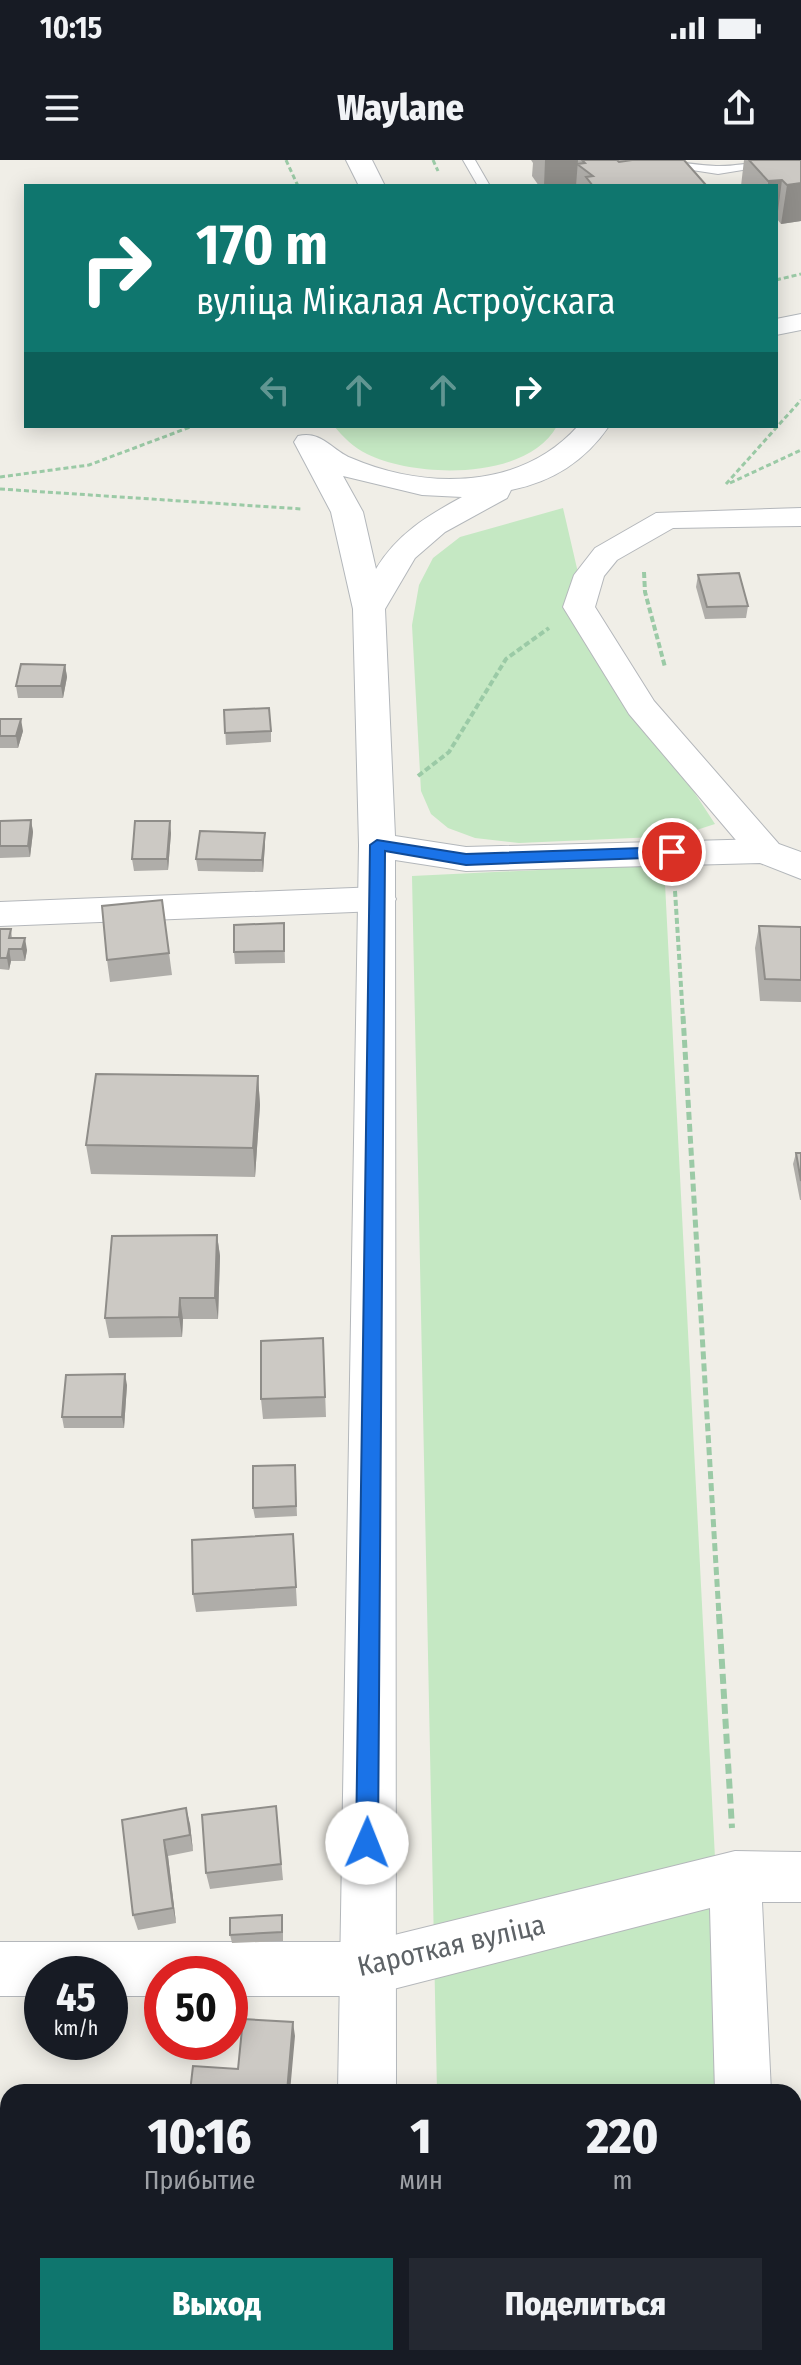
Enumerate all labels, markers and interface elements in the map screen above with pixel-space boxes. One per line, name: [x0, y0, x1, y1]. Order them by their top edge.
text: 10:15: [40, 10, 102, 46]
icon: menu: [40, 86, 84, 130]
text: Waylane: [337, 86, 464, 130]
icon: share: [717, 86, 761, 130]
text: 170 m: [196, 212, 328, 279]
icon: right: [64, 216, 168, 320]
text: вуліца Мікалая Астроўскага: [196, 280, 616, 324]
icon: left: [253, 368, 297, 412]
icon: ahead: [337, 368, 381, 412]
icon: ahead: [421, 368, 465, 412]
icon: right: [505, 368, 549, 412]
pin: [638, 818, 706, 886]
icon: arrive: [650, 830, 694, 874]
position arrow: [325, 1801, 409, 1885]
street label: Кароткая вуліца: [354, 1908, 548, 1983]
speed limit sign: 50: [144, 1956, 248, 2060]
text: 45: [56, 1974, 96, 2022]
text: km/h: [54, 2016, 98, 2040]
text: 10:16: [148, 2108, 251, 2166]
text: 1: [411, 2108, 431, 2166]
text: 220: [587, 2108, 658, 2166]
text: Прибытие: [144, 2165, 255, 2196]
text: мин: [399, 2165, 443, 2196]
text: m: [612, 2165, 632, 2196]
button: Выход: [40, 2258, 393, 2350]
button: Поделиться: [409, 2258, 762, 2350]

